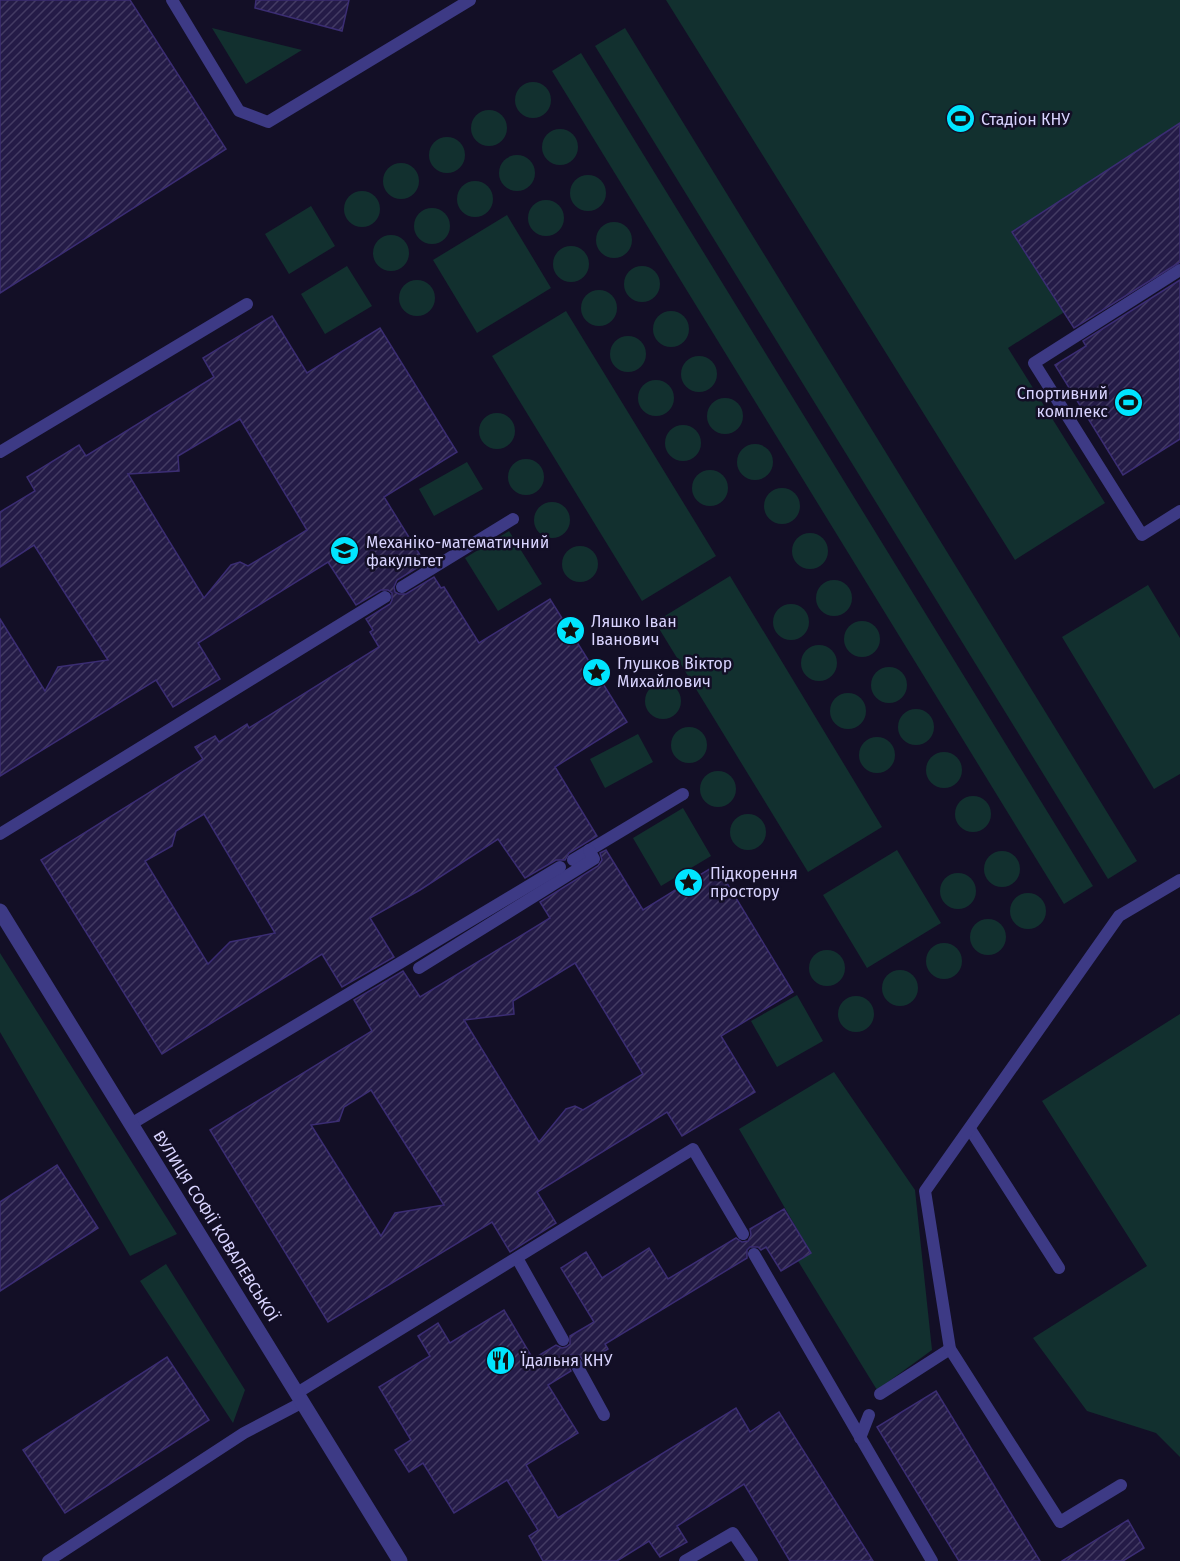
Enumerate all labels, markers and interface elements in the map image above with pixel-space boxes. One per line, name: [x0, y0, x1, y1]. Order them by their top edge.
sports icon: Стадіон КНУ: [944, 103, 976, 135]
place label: Стадіон КНУ: [981, 110, 1070, 129]
place label: Спортивний комплекс: [1017, 384, 1108, 421]
sports icon: Спортивний комплекс: [1113, 386, 1145, 418]
place label: Механіко-математичний факультет: [366, 533, 549, 570]
school or university icon: Механіко-математичний факультет: [329, 535, 361, 567]
place label: Ляшко Іван Іванович: [591, 612, 677, 649]
place icon: Ляшко Іван Іванович: [554, 614, 586, 646]
place label: Глушков Віктор Михайлович: [617, 654, 732, 691]
place icon: Глушков Віктор Михайлович: [580, 656, 612, 688]
place label: Підкорення простору: [710, 864, 798, 901]
place icon: Підкорення простору: [673, 866, 705, 898]
street label: ВУЛИЦЯ СОФІЇ КОВАЛЕВСЬКОЇ: [149, 1127, 283, 1325]
restaurant icon: Їдальня КНУ: [484, 1344, 516, 1376]
place label: Їдальня КНУ: [520, 1351, 613, 1370]

